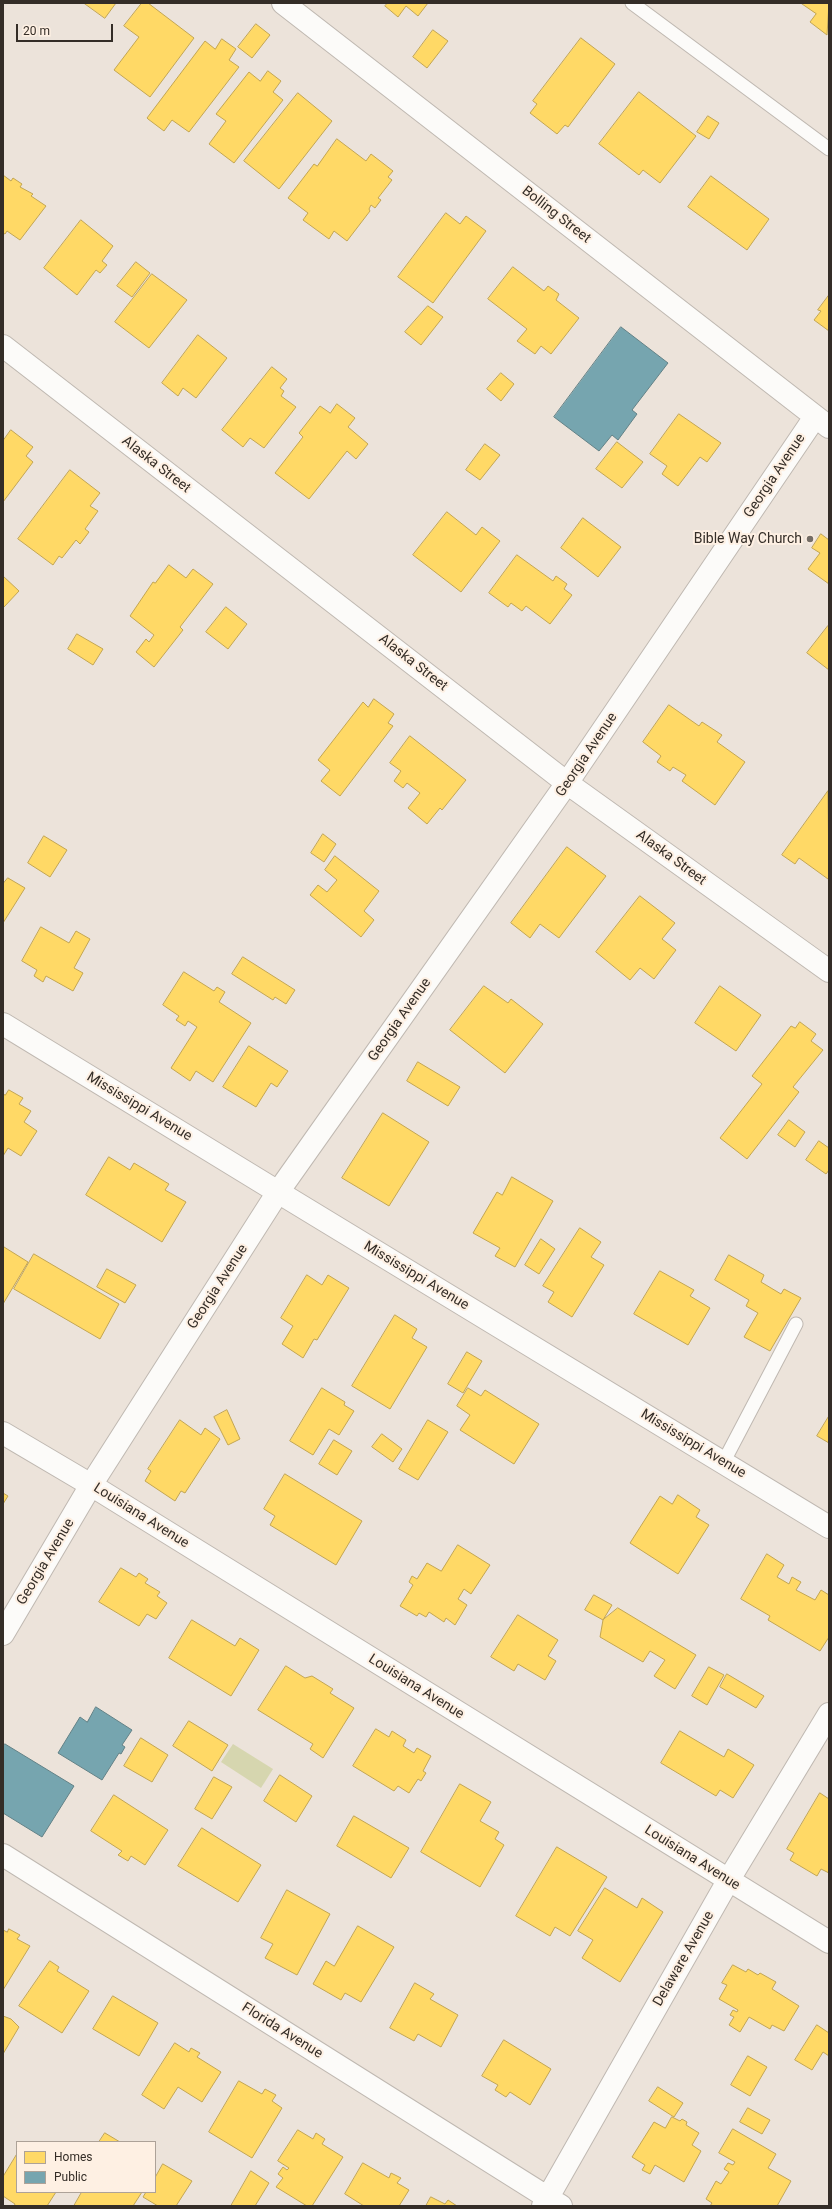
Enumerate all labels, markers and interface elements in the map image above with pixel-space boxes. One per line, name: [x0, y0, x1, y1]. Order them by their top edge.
scale bar: [18, 16, 115, 42]
text: 20 m: [23, 24, 50, 38]
street label: Bolling Street: [518, 183, 594, 247]
street label: Georgia Avenue: [741, 431, 809, 521]
street label: Alaska Street: [118, 433, 194, 497]
place label: Bible Way Church: [694, 531, 802, 547]
marker: Bible Way Church: [805, 534, 815, 544]
street label: Alaska Street: [375, 631, 451, 695]
street label: Georgia Avenue: [553, 710, 621, 800]
street label: Alaska Street: [633, 827, 709, 889]
street label: Georgia Avenue: [365, 975, 435, 1065]
street label: Mississippi Avenue: [83, 1069, 195, 1145]
street label: Mississippi Avenue: [360, 1238, 472, 1314]
street label: Georgia Avenue: [184, 1241, 252, 1333]
street label: Mississippi Avenue: [637, 1406, 749, 1482]
street label: Louisiana Avenue: [90, 1480, 192, 1552]
street label: Georgia Avenue: [14, 1516, 78, 1608]
street label: Louisiana Avenue: [365, 1651, 467, 1723]
street label: Louisiana Avenue: [641, 1822, 743, 1894]
street label: Delaware Avenue: [650, 1908, 718, 2010]
street label: Florida Avenue: [239, 1999, 325, 2063]
legend: [16, 2141, 156, 2193]
text: Homes: [54, 2150, 92, 2164]
text: Public: [54, 2170, 87, 2184]

